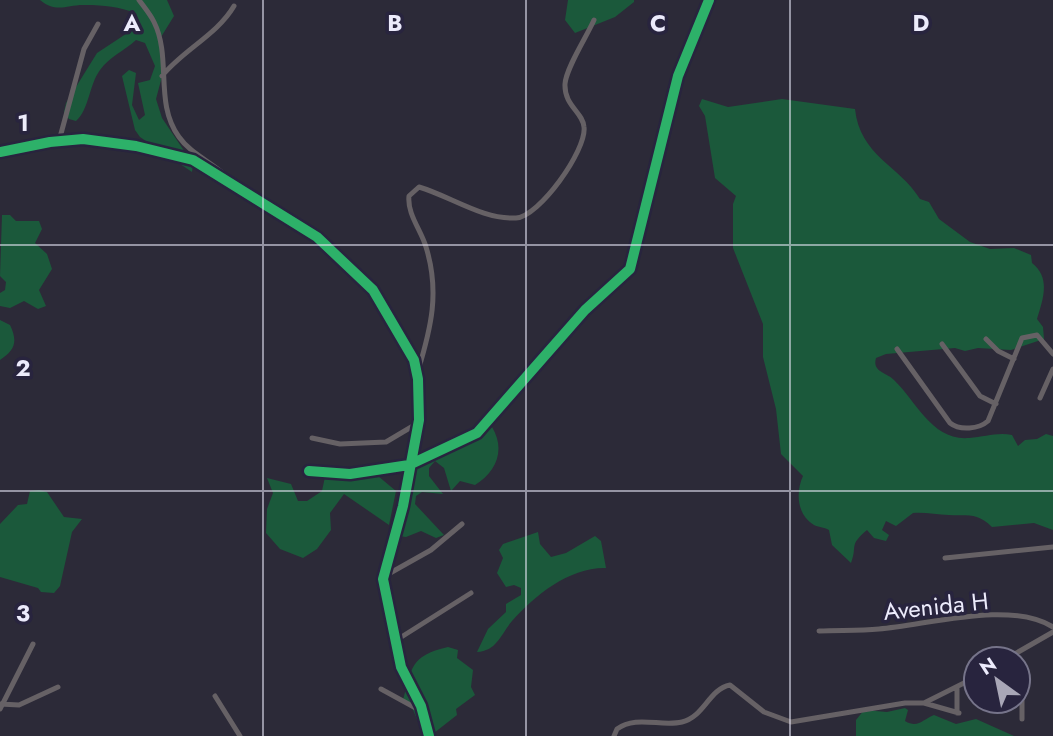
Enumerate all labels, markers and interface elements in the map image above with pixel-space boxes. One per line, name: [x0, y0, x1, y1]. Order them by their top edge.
text: A: [123, 6, 141, 40]
text: B: [387, 6, 403, 40]
text: C: [650, 6, 666, 40]
text: D: [913, 6, 930, 40]
text: 1: [17, 106, 29, 140]
text: 2: [15, 351, 31, 385]
street label: Avenida H: [882, 583, 990, 629]
text: 3: [16, 596, 30, 630]
north arrow: [962, 645, 1032, 715]
text: N: [974, 651, 1002, 682]

